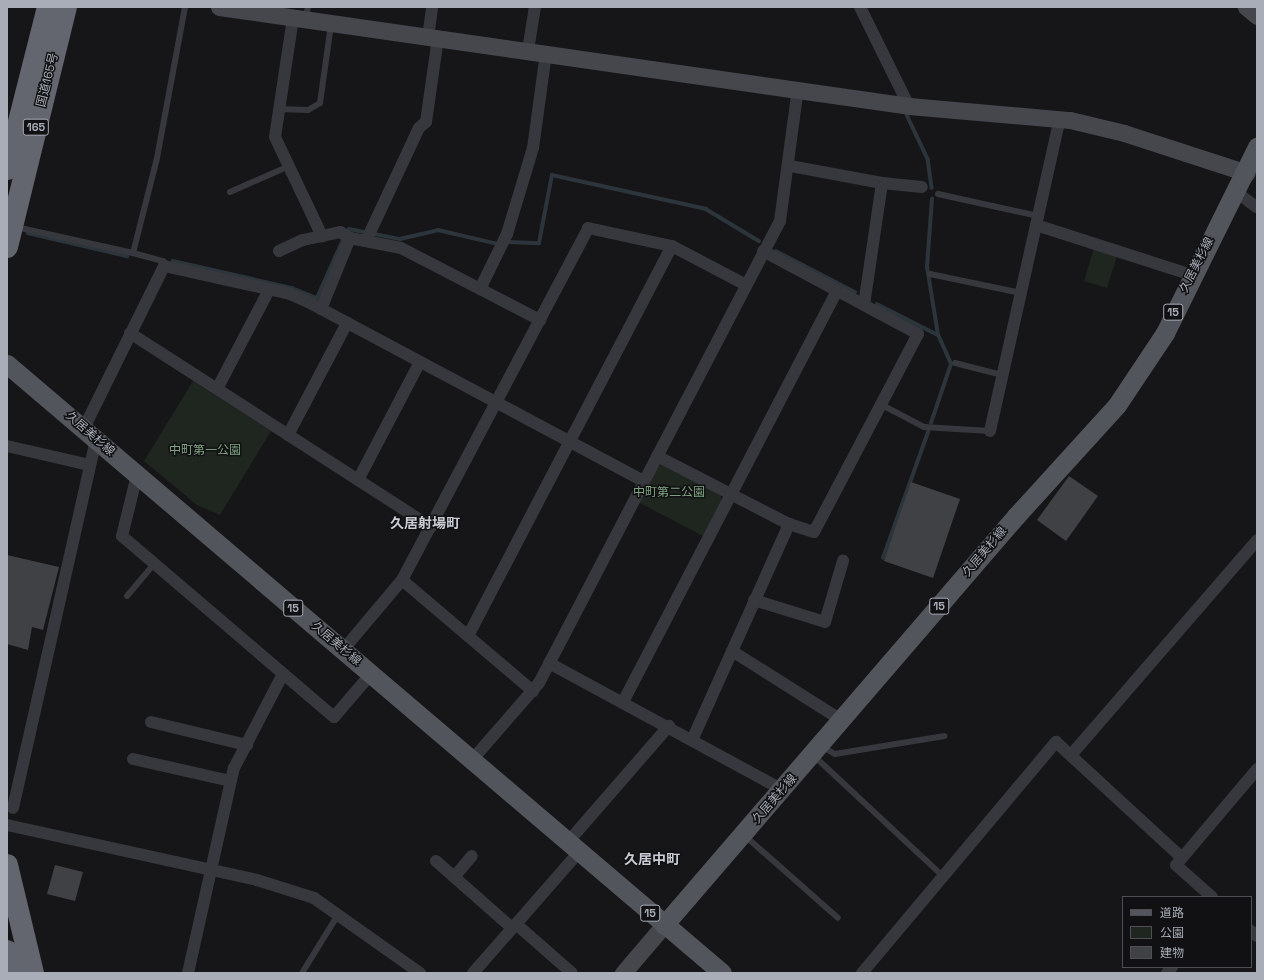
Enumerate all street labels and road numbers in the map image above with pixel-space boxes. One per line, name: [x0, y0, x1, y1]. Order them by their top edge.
street label: 国道165号: [34, 51, 62, 109]
road number: 165: [22, 118, 50, 136]
street label: 久居美杉線: [1177, 235, 1217, 295]
road number: 15: [1163, 303, 1183, 321]
street label: 久居美杉線: [63, 409, 117, 459]
street label: 久居美杉線: [960, 524, 1010, 580]
road number: 15: [929, 597, 949, 615]
road number: 15: [283, 599, 303, 617]
street label: 久居美杉線: [308, 619, 364, 669]
street label: 久居美杉線: [750, 772, 800, 826]
road number: 15: [640, 904, 660, 922]

